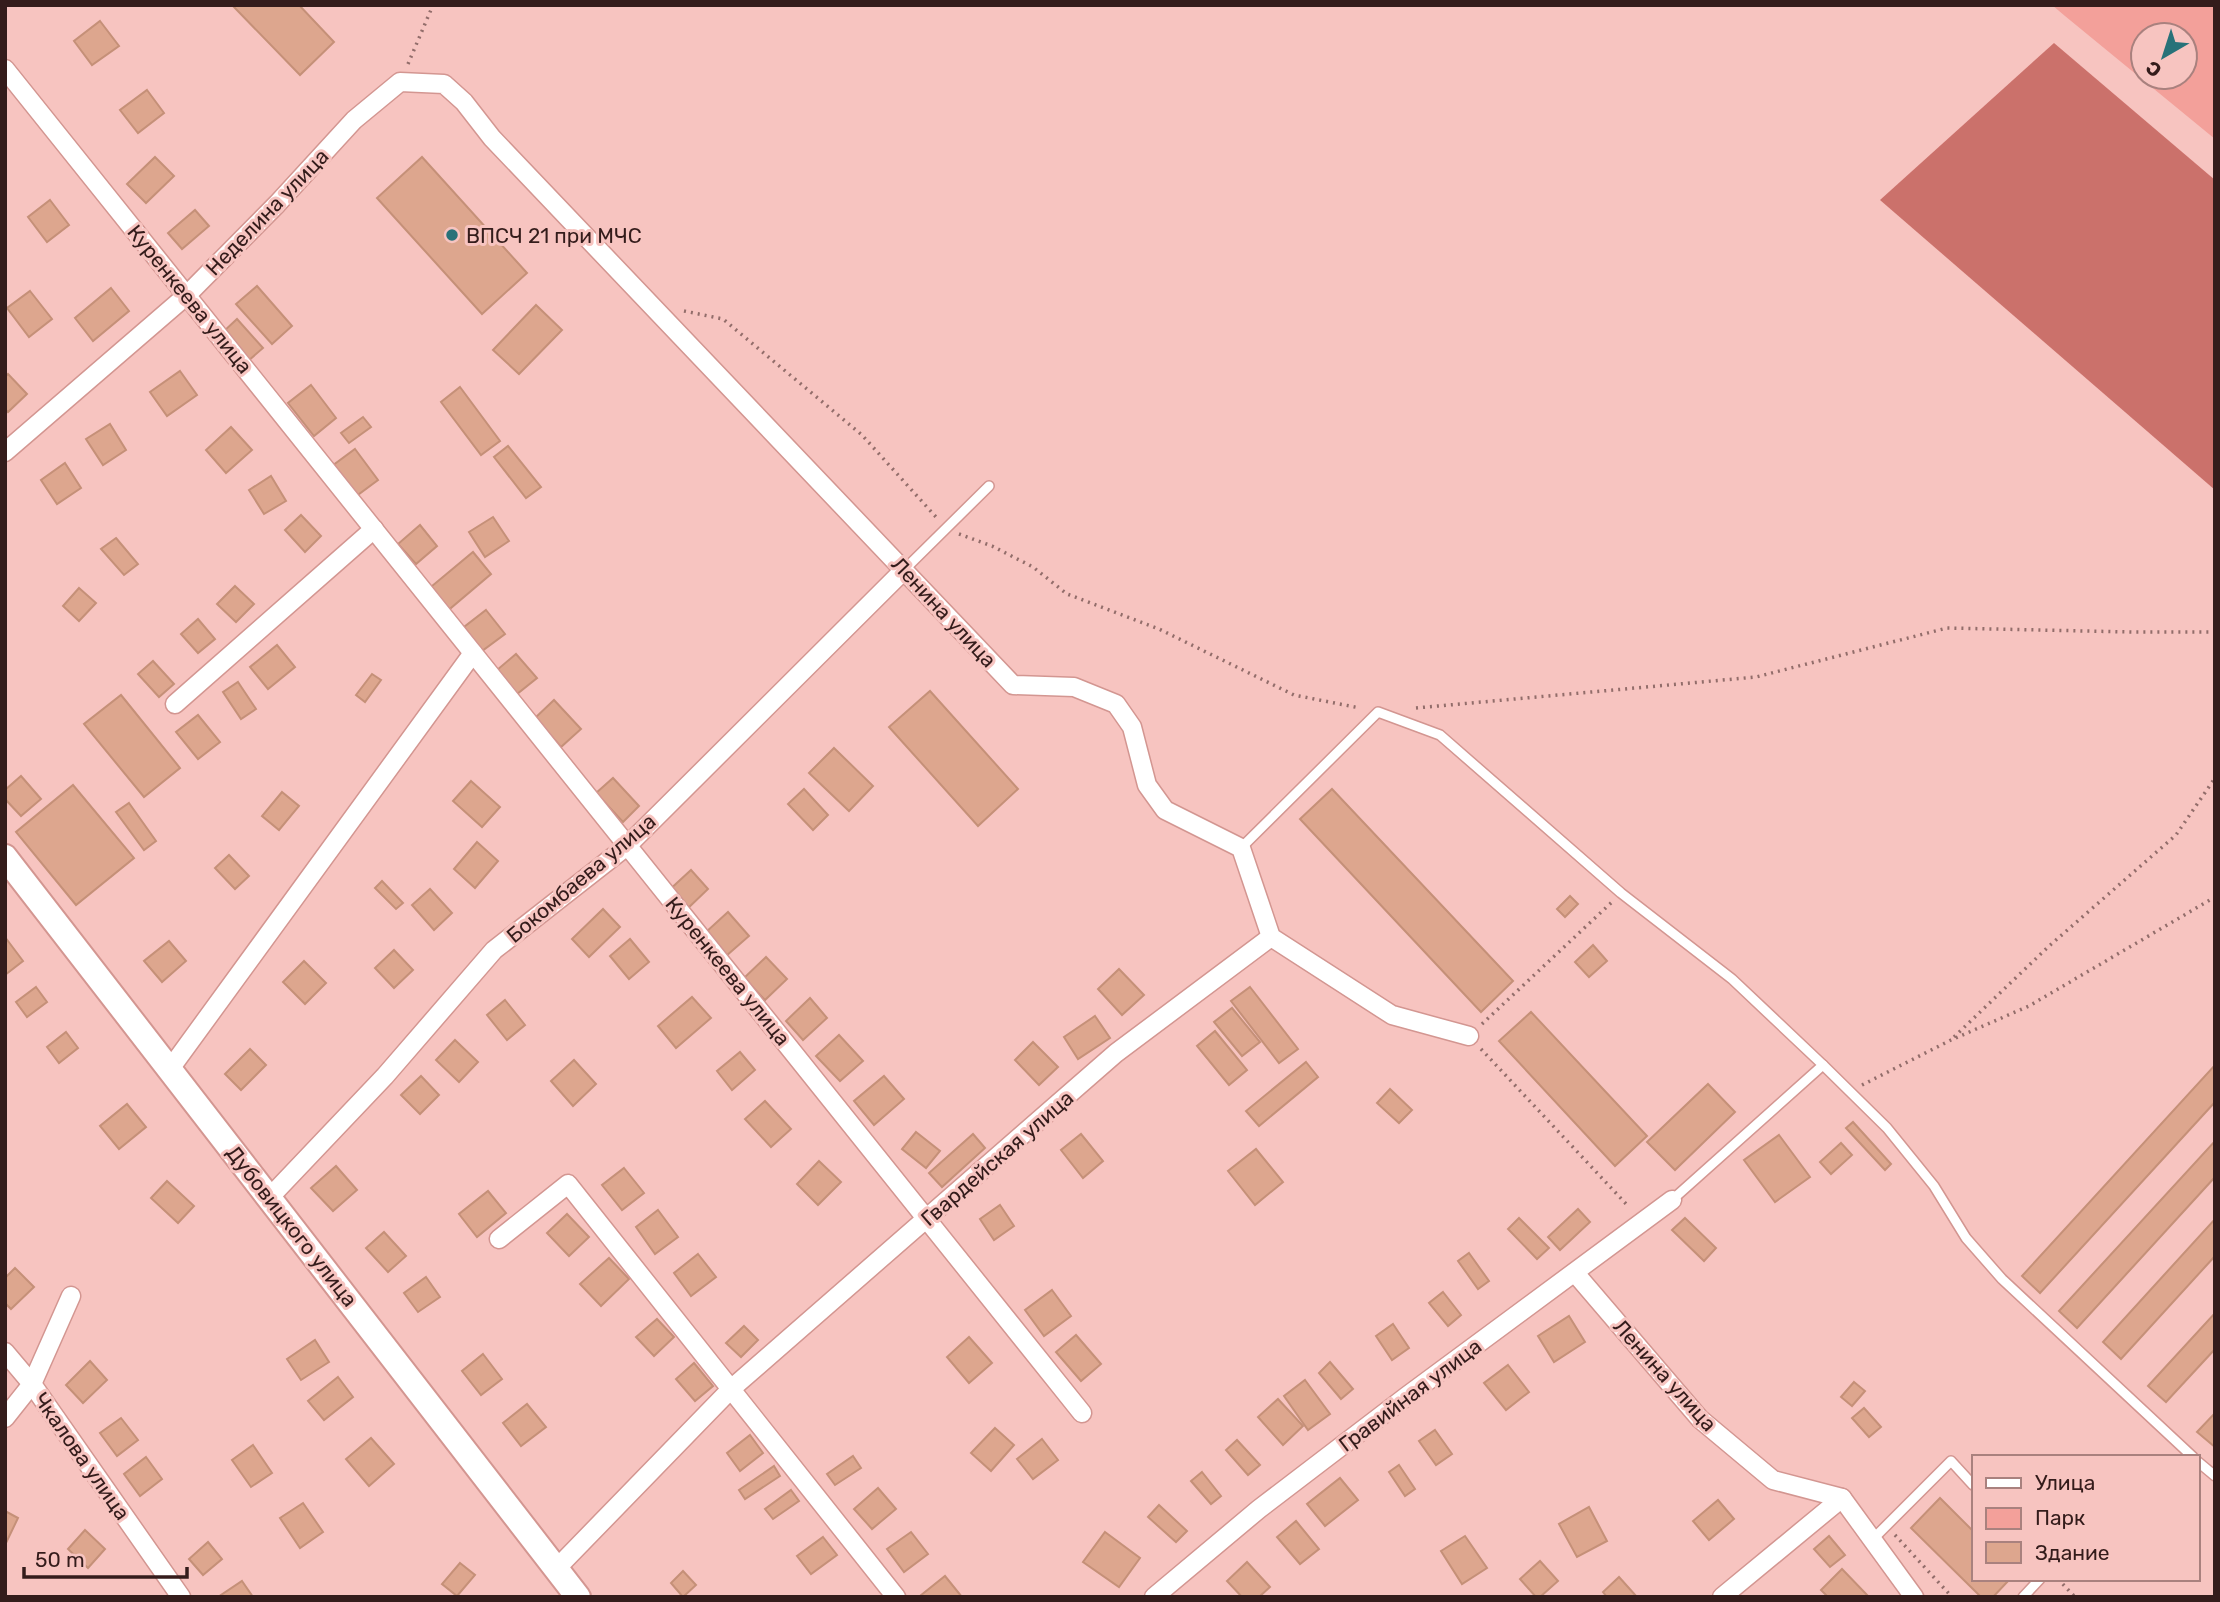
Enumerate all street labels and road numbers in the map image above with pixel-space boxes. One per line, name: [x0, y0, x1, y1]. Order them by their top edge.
street label: Неделина улица: [200, 144, 334, 280]
street label: Куренкеева улица: [122, 220, 258, 378]
street label: Ленина улица: [886, 552, 1002, 672]
street label: Бокомбаева улица: [501, 808, 661, 948]
street label: Куренкеева улица: [660, 892, 796, 1050]
street label: Гвардейская улица: [916, 1085, 1078, 1231]
street label: Дубовицкого улица: [221, 1141, 363, 1311]
street label: Ленина улица: [1608, 1314, 1722, 1436]
street label: Гравийная улица: [1334, 1333, 1486, 1457]
street label: Чкалова улица: [29, 1388, 135, 1524]

